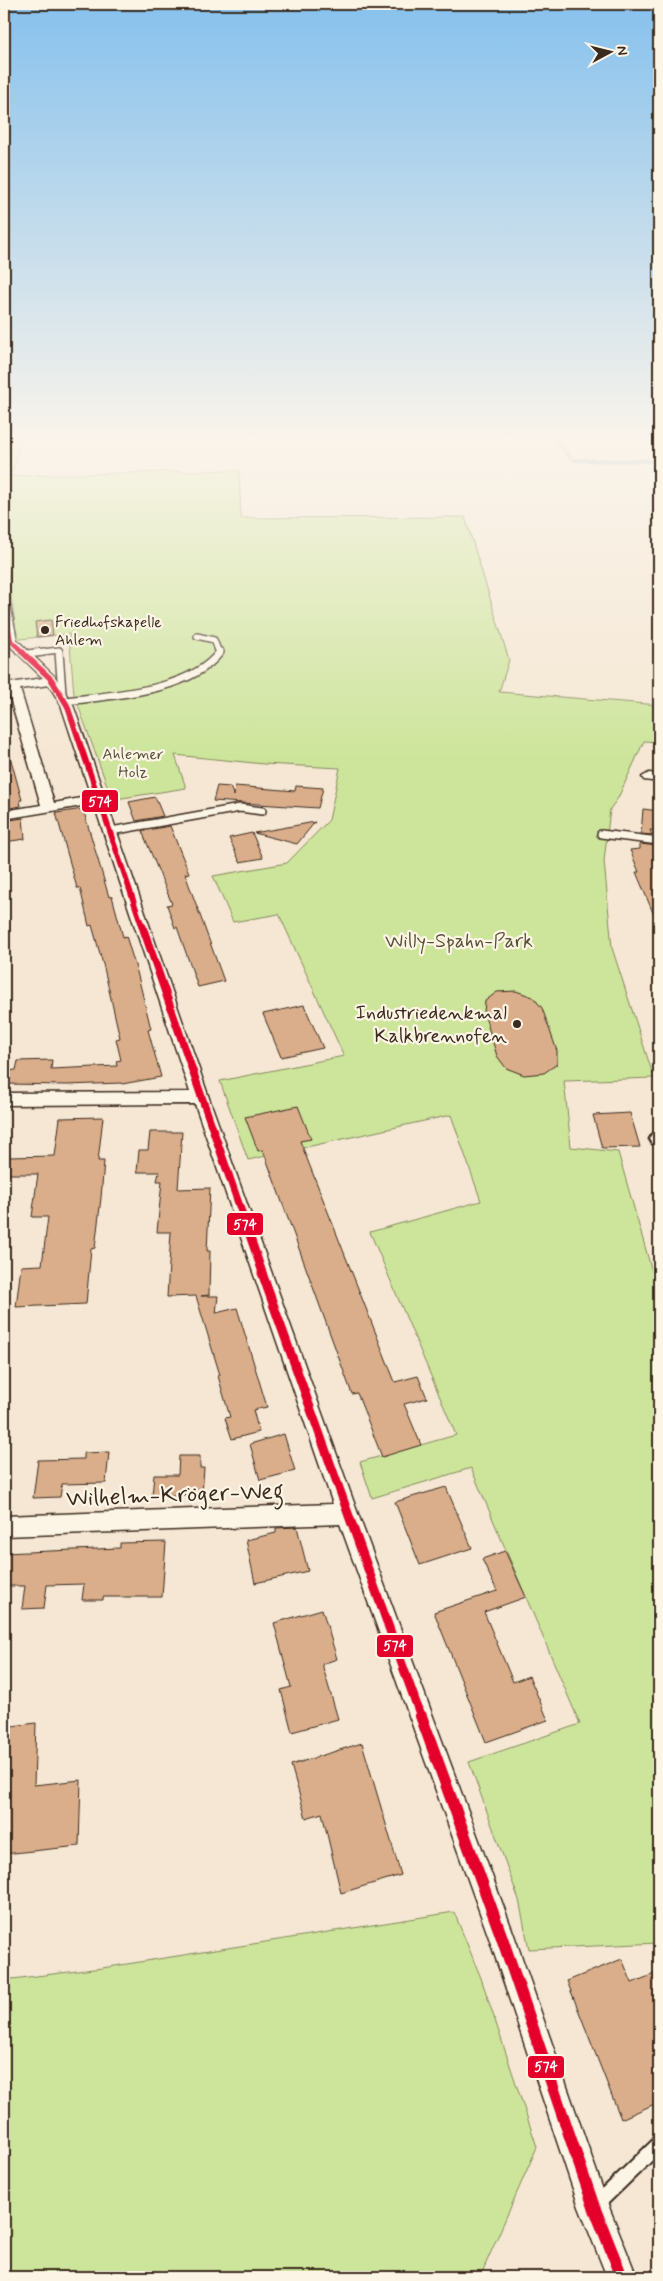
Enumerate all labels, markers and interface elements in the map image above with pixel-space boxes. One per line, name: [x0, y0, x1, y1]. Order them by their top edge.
north arrow: [586, 28, 636, 78]
text: N: [612, 45, 631, 56]
place label: Friedhofskapelle Ahlem: [55, 612, 162, 651]
marker: Friedhofskapelle Ahlem: [39, 624, 51, 636]
park label: Ahlemer Holz: [102, 744, 164, 783]
line badge: 574: [81, 789, 119, 813]
text: 574: [88, 793, 113, 811]
park label: Willy-Spahn-Park: [385, 928, 533, 955]
place label: Industriedenkmal Kalkbrennofen: [356, 1000, 507, 1050]
marker: Industriedenkmal Kalkbrennofen: [511, 1018, 523, 1030]
line badge: 574: [226, 1212, 264, 1236]
text: 574: [233, 1216, 258, 1234]
street label: Wilhelm-Kröger-Weg: [65, 1476, 285, 1518]
line badge: 574: [376, 1634, 414, 1658]
text: 574: [383, 1637, 408, 1655]
line badge: 574: [527, 2055, 565, 2079]
text: 574: [534, 2058, 559, 2076]

